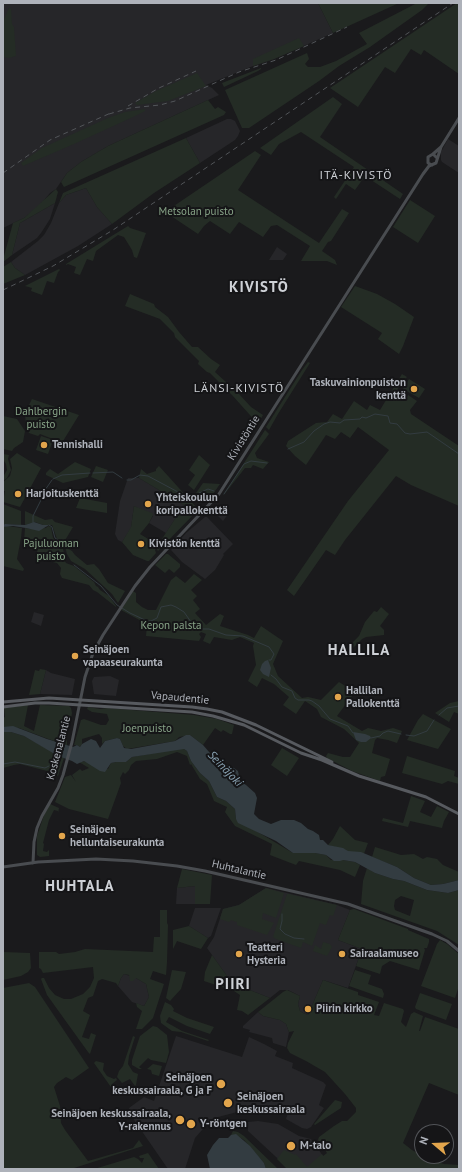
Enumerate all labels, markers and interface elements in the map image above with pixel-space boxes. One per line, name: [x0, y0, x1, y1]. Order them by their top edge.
district label: ITÄ-KIVISTÖ: [320, 169, 392, 183]
park label: Metsolan puisto: [158, 205, 234, 219]
district label: KIVISTÖ: [229, 279, 289, 297]
place label: Taskuvainionpuiston kenttä: [310, 376, 406, 402]
district label: LÄNSI-KIVISTÖ: [194, 382, 284, 396]
marker: Taskuvainionpuiston kenttä: [409, 384, 419, 394]
park label: Dahlbergin puisto: [15, 405, 67, 431]
street label: Kivistöntie: [225, 413, 263, 463]
place label: Tennishalli: [52, 438, 103, 452]
marker: Tennishalli: [39, 440, 49, 450]
place label: Harjoituskenttä: [26, 487, 99, 501]
marker: Harjoituskenttä: [13, 489, 23, 499]
place label: Yhteiskoulun koripallokenttä: [156, 491, 228, 517]
marker: Yhteiskoulun koripallokenttä: [143, 499, 153, 509]
park label: Pajuluoman puisto: [23, 537, 79, 563]
place label: Kivistön kenttä: [149, 537, 220, 551]
marker: Kivistön kenttä: [136, 539, 146, 549]
park label: Kepon palsta: [140, 619, 202, 633]
district label: HALLILA: [328, 642, 390, 660]
place label: Seinäjoen vapaaseurakunta: [83, 643, 163, 669]
marker: Seinäjoen vapaaseurakunta: [70, 651, 80, 661]
place label: Hallilan Pallokenttä: [346, 684, 400, 710]
street label: Vapaudentie: [150, 689, 210, 707]
marker: Hallilan Pallokenttä: [333, 692, 343, 702]
street label: Koskenalantie: [44, 714, 74, 782]
park label: Joenpuisto: [122, 722, 172, 736]
water label: Seinäjoki: [204, 748, 246, 790]
place label: Seinäjoen helluntaiseurakunta: [70, 823, 164, 849]
marker: Seinäjoen helluntaiseurakunta: [57, 831, 67, 841]
street label: Huhtalantie: [210, 857, 268, 883]
district label: HUHTALA: [45, 878, 115, 896]
place label: Teatteri Hysteria: [247, 941, 286, 967]
place label: Sairaalamuseo: [350, 947, 419, 961]
marker: Teatteri Hysteria: [234, 949, 244, 959]
marker: Sairaalamuseo: [337, 949, 347, 959]
district label: PIIRI: [215, 976, 251, 994]
place label: Piirin kirkko: [316, 1002, 373, 1016]
marker: Piirin kirkko: [303, 1004, 313, 1014]
place label: Seinäjoen keskussairaala, G ja F: [112, 1071, 212, 1097]
marker: Seinäjoen keskussairaala, G ja F: [215, 1078, 227, 1090]
place label: Seinäjoen keskussairaala: [237, 1090, 305, 1116]
marker: Seinäjoen keskussairaala: [222, 1097, 234, 1109]
place label: Seinäjoen keskussairaala, Y-rakennus: [51, 1107, 171, 1133]
marker: Seinäjoen keskussairaala, Y-rakennus: [174, 1114, 186, 1126]
place label: Y-röntgen: [200, 1117, 247, 1131]
marker: Y-röntgen: [185, 1118, 197, 1130]
north arrow: [414, 1124, 454, 1164]
text: N: [416, 1135, 431, 1146]
place label: M-talo: [300, 1139, 331, 1153]
marker: M-talo: [285, 1140, 297, 1152]

